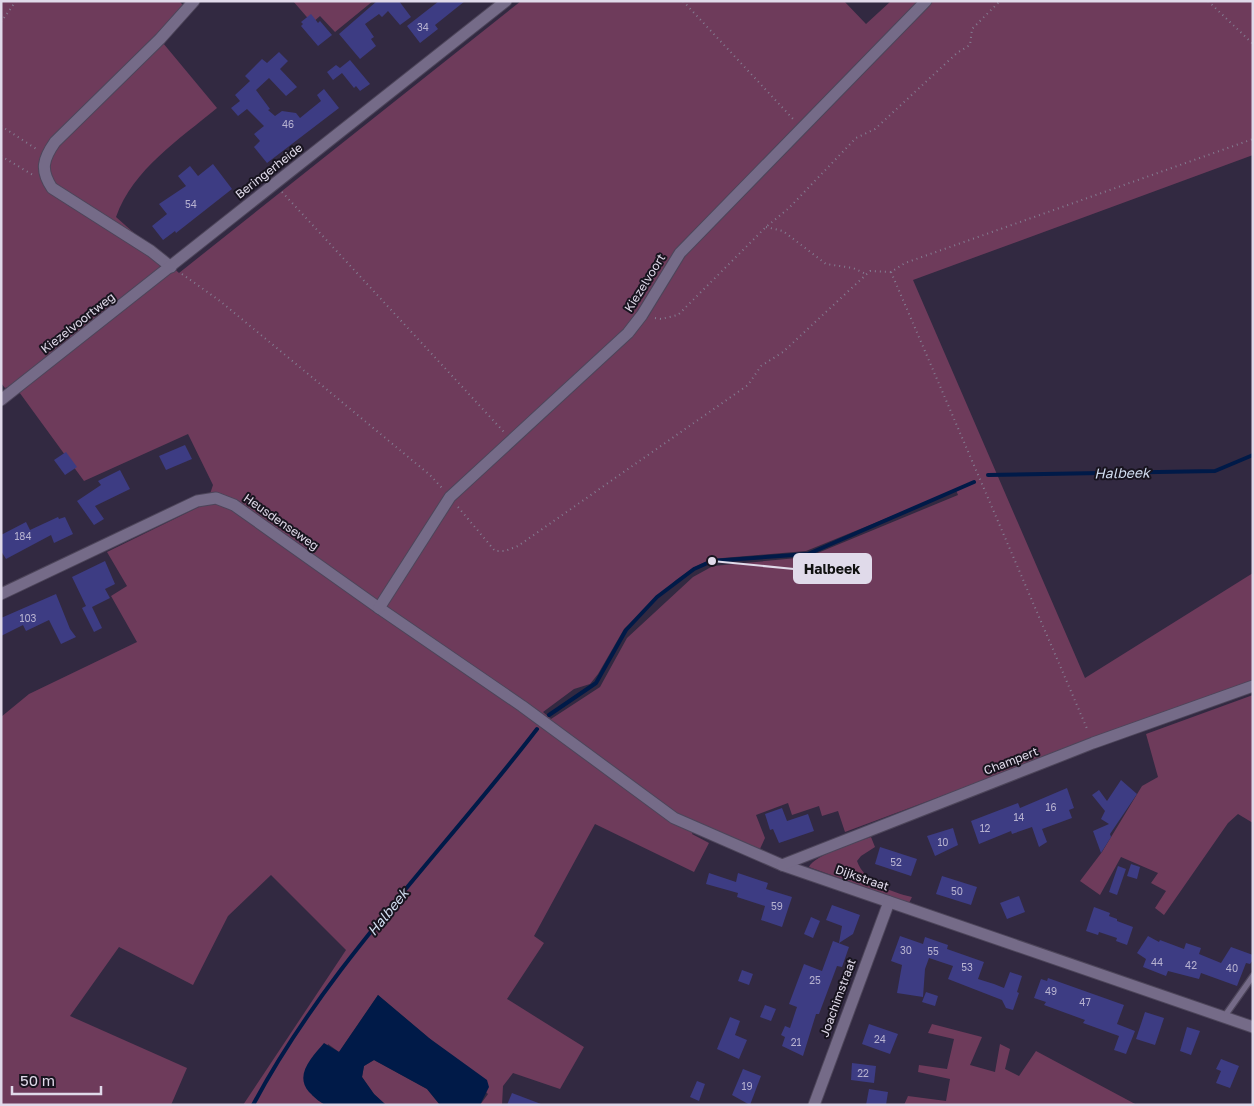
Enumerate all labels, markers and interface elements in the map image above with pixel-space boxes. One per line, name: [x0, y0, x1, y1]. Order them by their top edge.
house number: 34: [417, 21, 429, 33]
house number: 46: [282, 118, 294, 130]
street label: Beringerheide: [232, 140, 305, 202]
house number: 54: [185, 198, 197, 210]
street label: Kiezelvoort: [621, 251, 668, 315]
street label: Kiezelvoortweg: [38, 289, 118, 356]
water label: Halbeek: [1094, 463, 1152, 481]
street label: Heusdenseweg: [241, 490, 322, 553]
house number: 184: [14, 530, 32, 542]
callout: Halbeek: [794, 554, 871, 583]
text: Halbeek: [804, 560, 860, 577]
house number: 103: [20, 612, 37, 624]
street label: Champert: [982, 743, 1040, 778]
house number: 16: [1046, 801, 1056, 813]
house number: 14: [1014, 811, 1024, 823]
house number: 12: [980, 822, 991, 834]
house number: 10: [937, 836, 949, 848]
house number: 52: [890, 856, 902, 868]
street label: Dijkstraat: [833, 861, 891, 894]
water label: Halbeek: [363, 883, 413, 939]
house number: 50: [951, 885, 963, 897]
house number: 59: [771, 900, 783, 912]
house number: 30: [900, 944, 912, 956]
house number: 55: [927, 945, 939, 957]
street label: Joachimstraat: [816, 956, 859, 1039]
house number: 44: [1151, 956, 1163, 968]
house number: 42: [1185, 959, 1197, 971]
house number: 53: [961, 961, 973, 973]
house number: 40: [1226, 962, 1238, 974]
house number: 25: [809, 974, 821, 986]
house number: 49: [1045, 985, 1057, 997]
house number: 47: [1079, 996, 1091, 1008]
house number: 24: [874, 1033, 886, 1045]
house number: 21: [791, 1036, 801, 1048]
scale bar: [12, 1064, 101, 1096]
house number: 22: [857, 1067, 869, 1079]
text: 50 m: [20, 1071, 55, 1089]
house number: 19: [742, 1080, 752, 1092]

